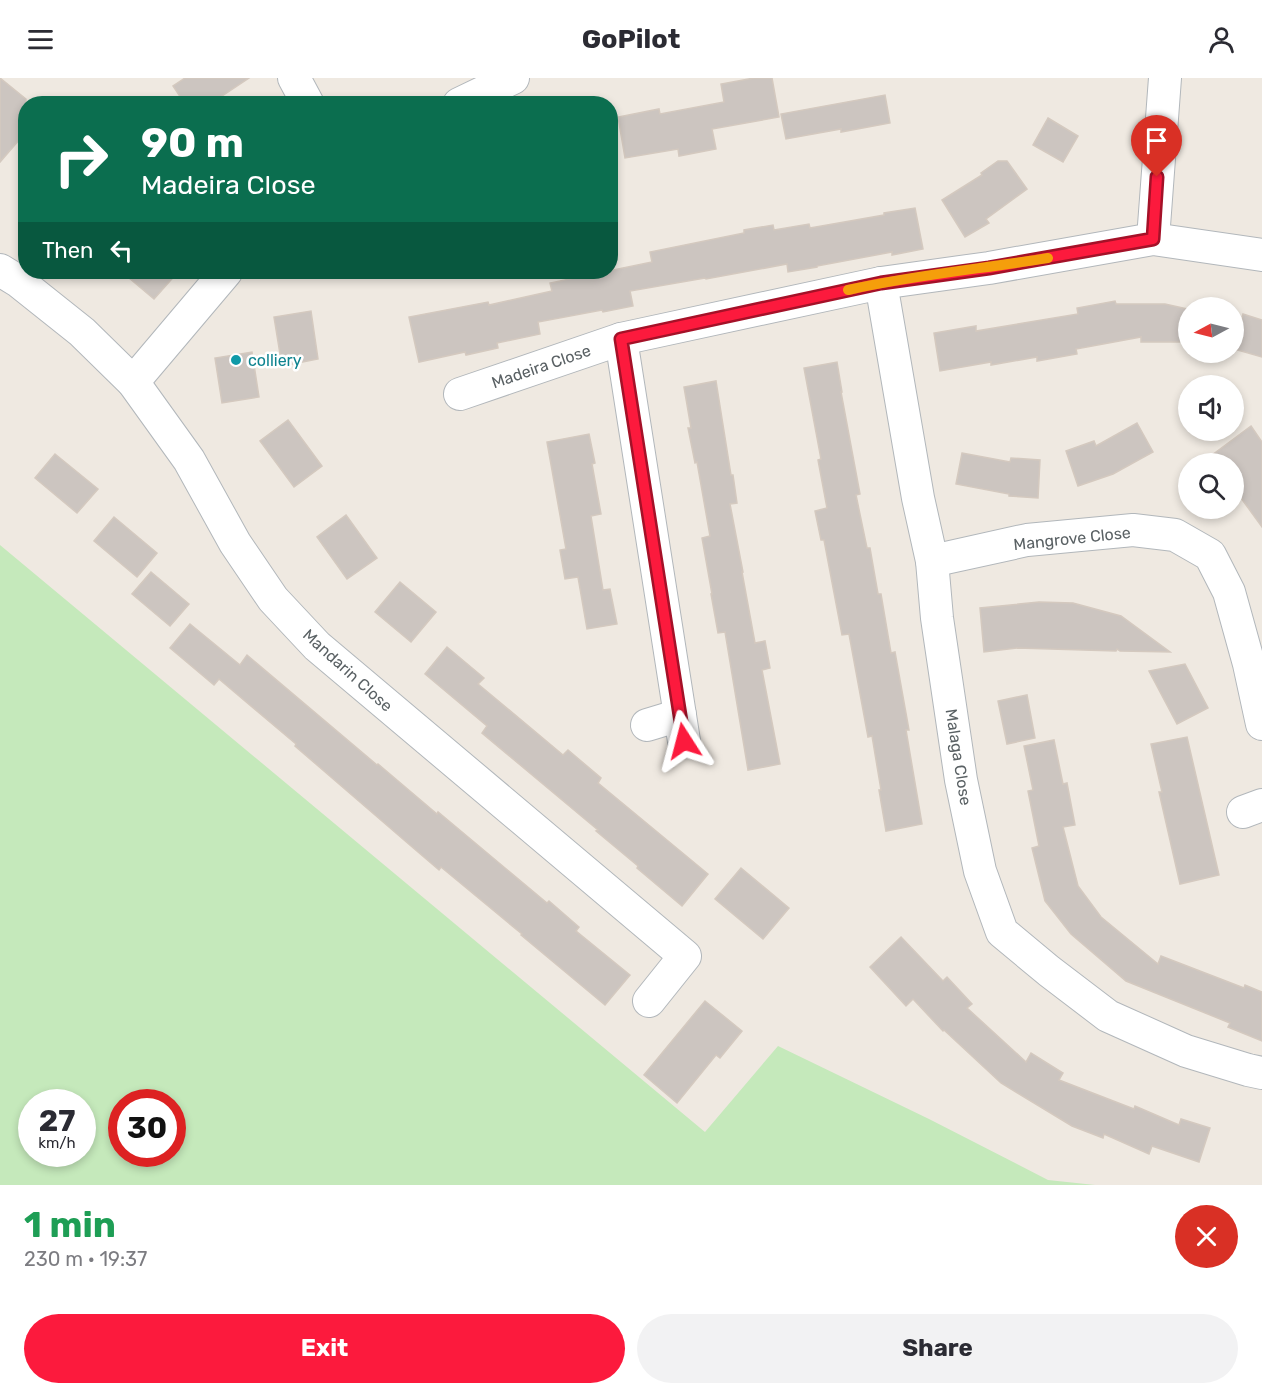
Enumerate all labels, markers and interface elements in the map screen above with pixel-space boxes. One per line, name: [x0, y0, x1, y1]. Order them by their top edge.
icon: menu: [24, 23, 57, 56]
text: GoPilot: [582, 23, 680, 55]
icon: person: [1205, 23, 1238, 56]
pin: [1131, 115, 1182, 177]
text: 90 m: [141, 118, 244, 168]
icon: right: [42, 120, 120, 198]
icon: arrive: [1140, 124, 1173, 157]
text: Madeira Close: [141, 169, 316, 201]
icon: left: [105, 234, 138, 267]
text: Then: [42, 237, 93, 264]
north arrow: [1178, 297, 1244, 363]
map controls: [1178, 297, 1244, 519]
street label: Madeira Close: [489, 341, 593, 392]
place label: colliery: [248, 351, 302, 370]
marker: colliery: [229, 353, 243, 367]
button: sound: [1178, 375, 1244, 441]
button: search: [1178, 453, 1244, 519]
street label: Mangrove Close: [1012, 523, 1132, 554]
street label: Mandarin Close: [299, 625, 396, 716]
street label: Malaga Close: [942, 707, 976, 807]
position arrow: [652, 709, 716, 773]
speed limit sign: 30: [108, 1089, 186, 1167]
text: 27: [39, 1103, 75, 1139]
text: km/h: [38, 1134, 76, 1152]
text: 1 min: [24, 1203, 116, 1246]
button: close: [1175, 1205, 1238, 1268]
text: 230 m · 19:37: [24, 1247, 147, 1271]
button: Exit: [24, 1314, 625, 1383]
button: Share: [637, 1314, 1238, 1383]

